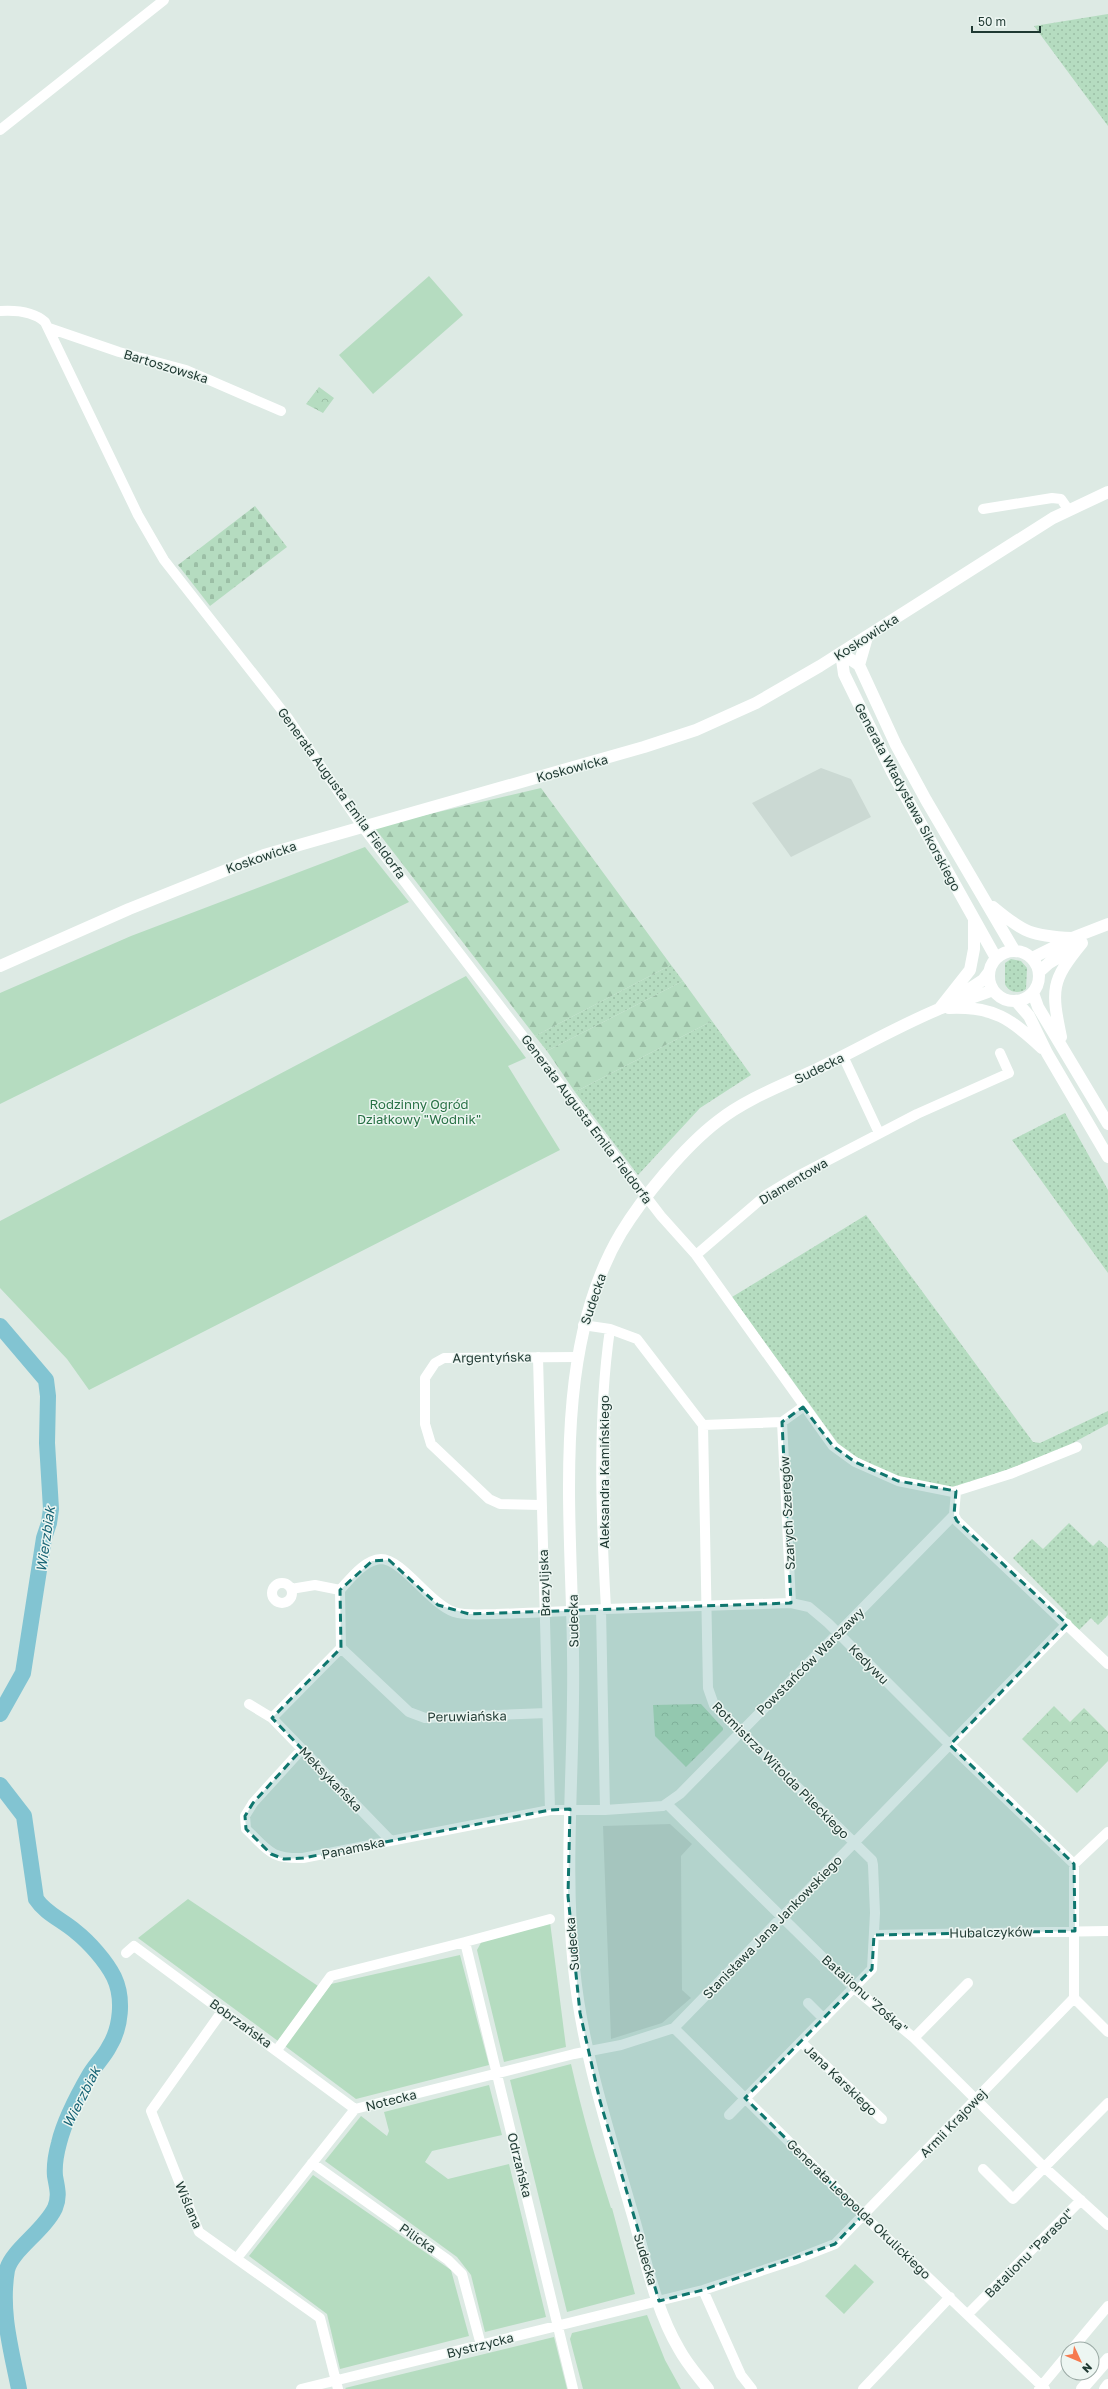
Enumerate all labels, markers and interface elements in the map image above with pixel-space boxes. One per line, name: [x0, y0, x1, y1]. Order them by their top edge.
scale bar: [972, 8, 1040, 34]
text: 50 m: [978, 14, 1006, 29]
street label: Bartoszowska: [122, 346, 210, 386]
street label: Koskowicka: [831, 610, 901, 664]
street label: Generała Władysława Sikorskiego: [851, 700, 965, 894]
street label: Generała Augusta Emila Fieldorfa: [274, 704, 410, 882]
street label: Koskowicka: [534, 751, 610, 785]
street label: Koskowicka: [223, 837, 299, 877]
street label: Generała Augusta Emila Fieldorfa: [518, 1031, 656, 1207]
street label: Sudecka: [792, 1049, 846, 1087]
park label: Rodzinny Ogród Działkowy "Wodnik": [357, 1096, 481, 1127]
street label: Diamentowa: [756, 1154, 830, 1208]
street label: Sudecka: [577, 1271, 609, 1327]
street label: Argentyńska: [452, 1348, 532, 1366]
street label: Aleksandra Kamińskiego: [596, 1395, 612, 1549]
street label: Szarych Szeregów: [776, 1455, 798, 1570]
water label: Wierzbiak: [32, 1503, 58, 1573]
street label: Brazylijska: [535, 1549, 553, 1617]
street label: Sudecka: [565, 1594, 581, 1648]
street label: Powstańców Warszawy: [753, 1603, 868, 1718]
street label: Kedywu: [846, 1641, 892, 1687]
street label: Rotmistrza Witolda Pileckiego: [709, 1698, 853, 1842]
street label: Peruwiańska: [427, 1707, 507, 1725]
street label: Meksykańska: [296, 1743, 366, 1815]
street label: Panamska: [320, 1834, 386, 1862]
street label: Stanisława Jana Jankowskiego: [699, 1852, 845, 2002]
street label: Sudecka: [562, 1917, 582, 1971]
street label: Hubalczyków: [949, 1923, 1033, 1941]
street label: Batalionu "Zośka": [819, 1951, 911, 2037]
street label: Bobrzańska: [207, 1995, 275, 2051]
street label: Jana Karskiego: [801, 2041, 881, 2119]
water label: Wierzbiak: [58, 2062, 105, 2130]
street label: Armii Krajowej: [916, 2085, 990, 2161]
street label: Notecka: [364, 2086, 418, 2114]
street label: Odrzańska: [504, 2131, 536, 2199]
street label: Generała Leopolda Okulickiego: [784, 2136, 935, 2282]
street label: Wiślana: [172, 2179, 206, 2231]
street label: Batalionu "Parasol": [981, 2205, 1077, 2301]
street label: Pilicka: [396, 2220, 440, 2256]
street label: Sudecka: [631, 2231, 661, 2287]
street label: Bystrzycka: [445, 2329, 515, 2361]
north arrow: [1060, 2341, 1100, 2381]
text: N: [1080, 2361, 1095, 2376]

